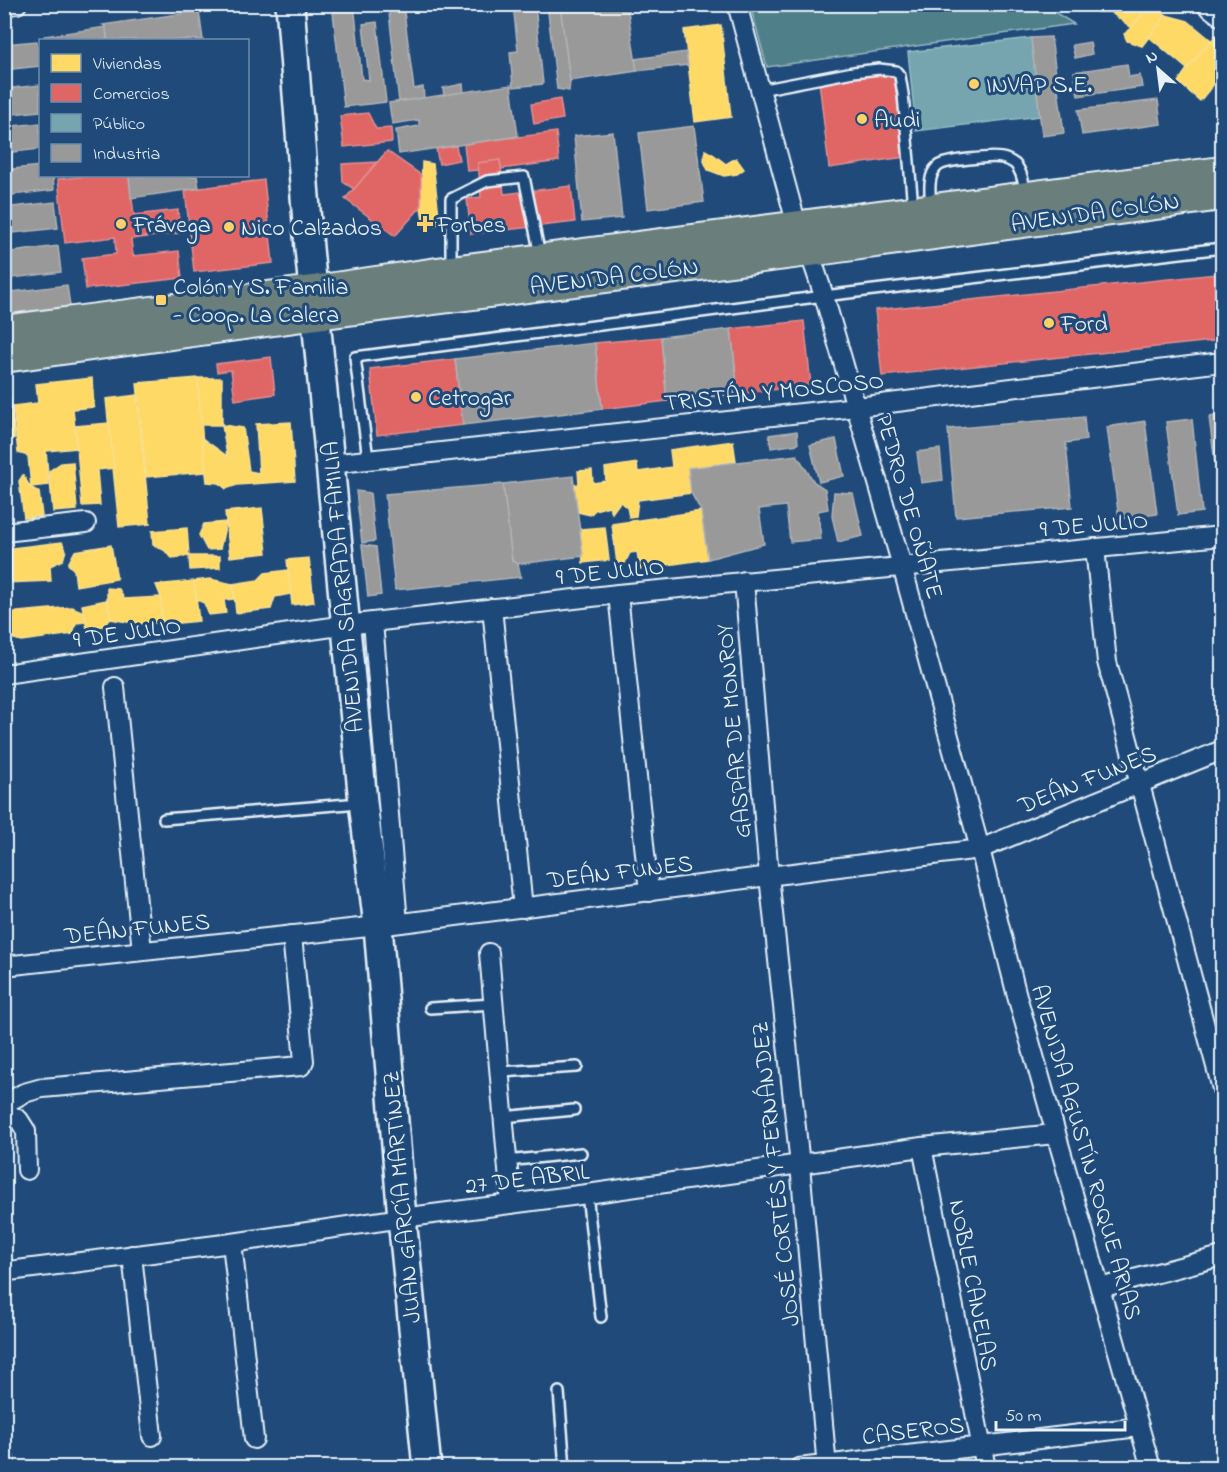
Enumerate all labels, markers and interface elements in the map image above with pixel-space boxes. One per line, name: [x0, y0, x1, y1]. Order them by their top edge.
legend: [39, 39, 249, 177]
north arrow: [1128, 39, 1188, 99]
text: N: [1141, 44, 1162, 71]
text: Viviendas: [92, 52, 162, 78]
place label: INVAP S.E.: [986, 69, 1092, 104]
marker: INVAP S.E.: [967, 77, 981, 91]
text: Comercios: [93, 82, 170, 108]
place label: Audi: [874, 104, 920, 139]
text: Público: [93, 112, 145, 138]
marker: Audi: [855, 112, 869, 126]
text: Industria: [93, 142, 160, 168]
street label: AVENIDA COLÓN: [1009, 185, 1182, 244]
place label: Frávega: [132, 209, 211, 244]
place label: Forbes: [436, 209, 506, 244]
place label: Nico Calzados: [241, 212, 382, 247]
marker: Frávega: [114, 217, 128, 231]
marker: Forbes: [418, 217, 432, 231]
marker: Nico Calzados: [222, 220, 236, 234]
street label: AVENIDA COLÓN: [528, 251, 701, 306]
place label: Colón Y S. Familia - Coop. La Calera: [173, 271, 348, 334]
marker: Colón Y S. Familia - Coop. La Calera: [154, 293, 168, 307]
place label: Ford: [1060, 308, 1108, 343]
marker: Ford: [1042, 316, 1056, 330]
street label: TRISTÁN Y MOSCOSO: [663, 365, 886, 422]
place label: Cetrogar: [428, 382, 512, 417]
marker: Cetrogar: [409, 390, 423, 404]
street label: PEDRO DE OÑATE: [864, 410, 951, 604]
street label: AVENIDA SAGRADA FAMILIA: [314, 440, 375, 734]
street label: 9 DE JULIO: [1039, 504, 1150, 549]
street label: 9 DE JULIO: [554, 550, 666, 597]
street label: 9 DE JULIO: [71, 610, 184, 659]
street label: GASPAR DE MONROY: [709, 622, 762, 839]
street label: DEÁN FUNES: [1013, 738, 1162, 825]
street label: DEÁN FUNES: [545, 847, 695, 900]
street label: DEÁN FUNES: [62, 905, 212, 956]
street label: AVENIDA AGUSTÍN ROQUE ARIAS: [1020, 981, 1149, 1324]
street label: JOSÉ CORTÉS Y FERNÁNDEZ: [744, 1019, 811, 1328]
street label: JUAN GARCÍA MARTÍNEZ: [375, 1069, 432, 1324]
street label: 27 DE ABRIL: [463, 1155, 591, 1205]
street label: NOBLE CANELAS: [938, 1197, 1005, 1374]
scale bar: [996, 1394, 1125, 1432]
text: 50 m: [1005, 1404, 1042, 1430]
street label: CASEROS: [860, 1409, 966, 1456]

